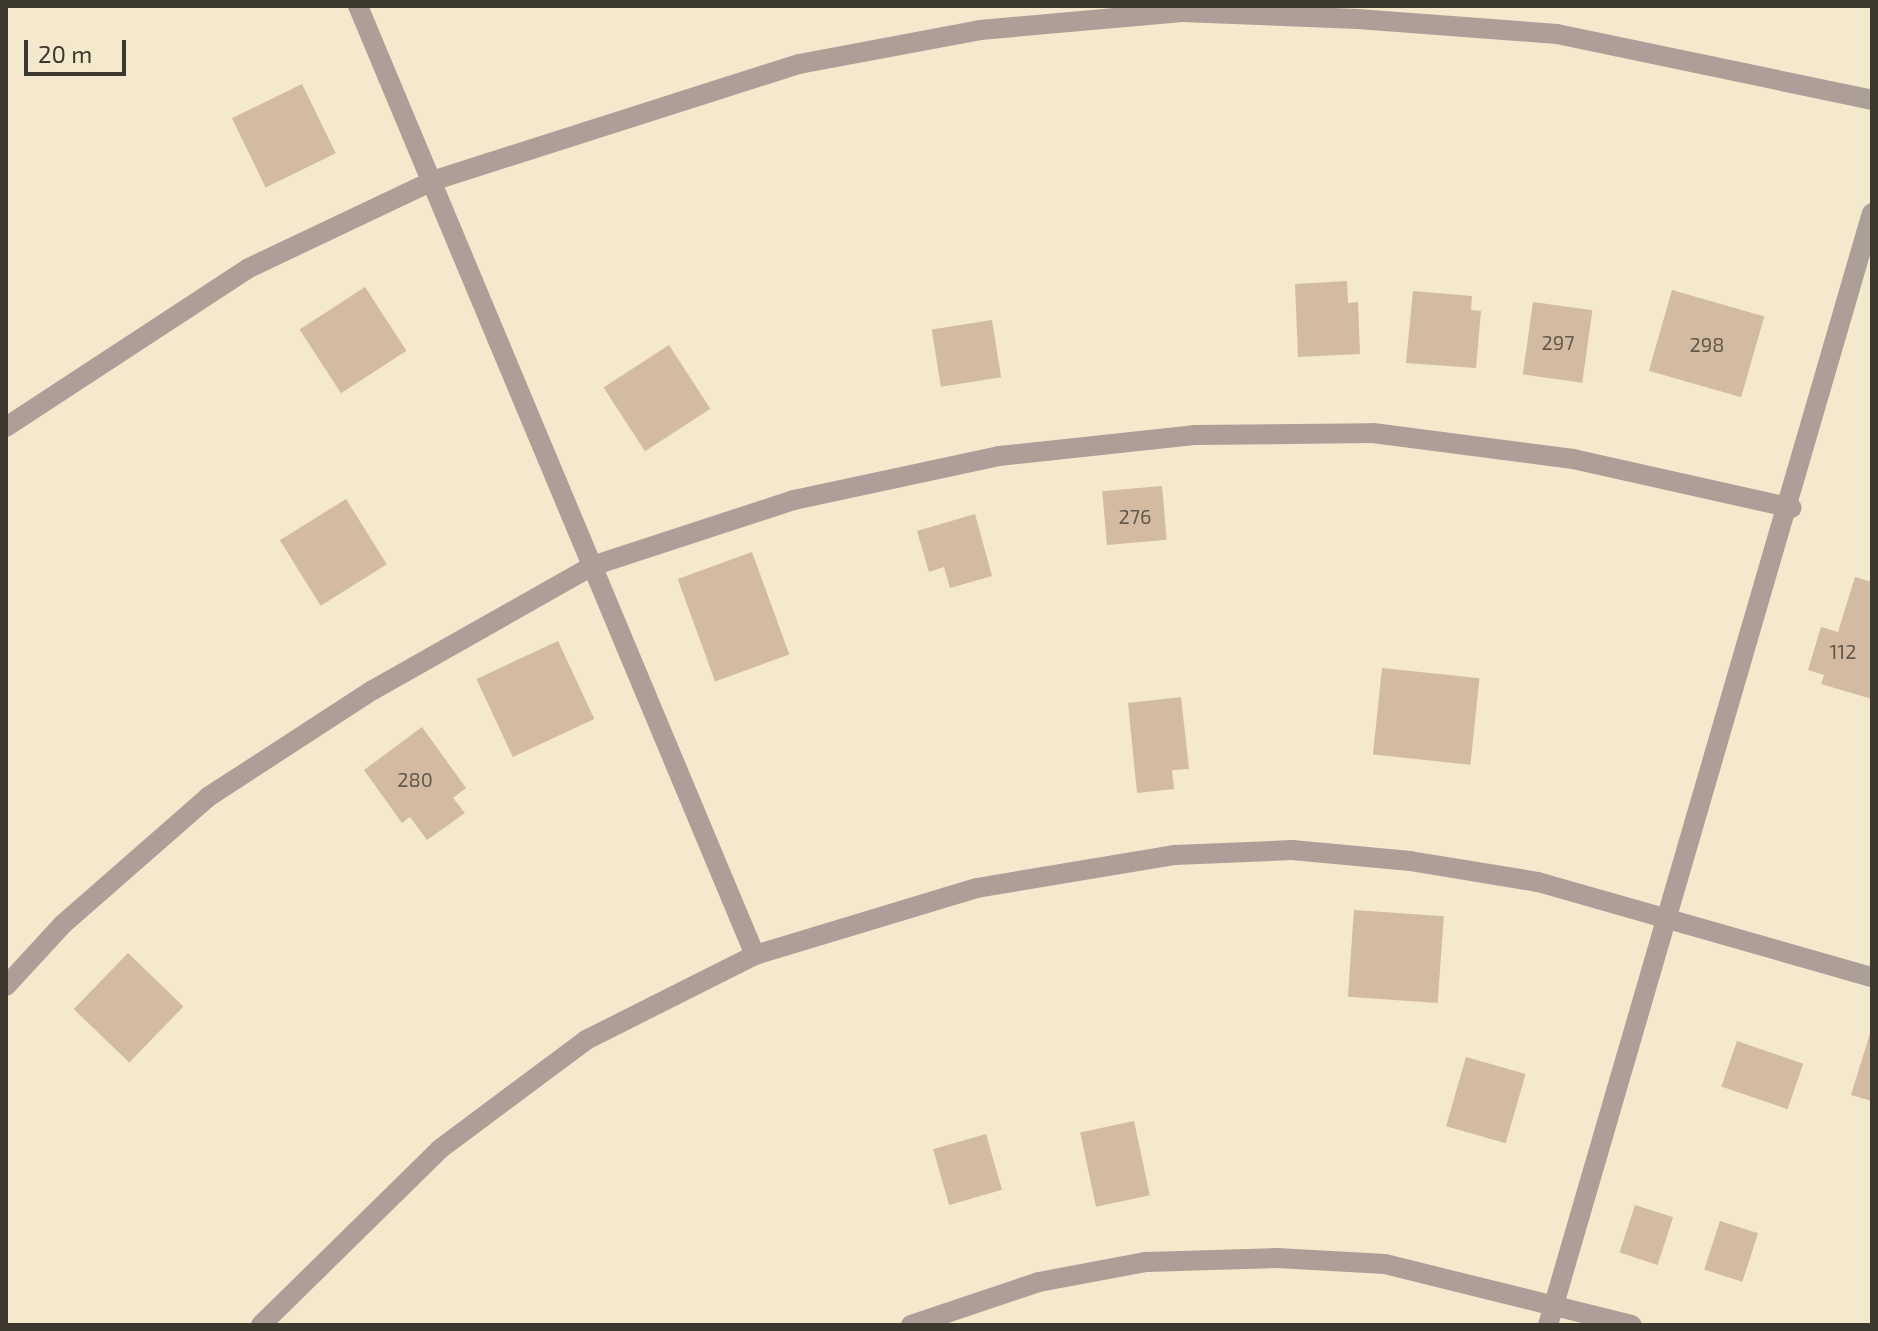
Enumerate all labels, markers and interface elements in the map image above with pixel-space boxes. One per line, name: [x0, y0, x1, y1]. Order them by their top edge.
scale bar: [28, 24, 130, 74]
text: 20 m: [38, 39, 92, 68]
house number: 297: [1542, 330, 1574, 354]
house number: 298: [1690, 332, 1724, 356]
house number: 276: [1119, 504, 1151, 528]
house number: 112: [1829, 639, 1857, 663]
house number: 280: [397, 767, 433, 791]

